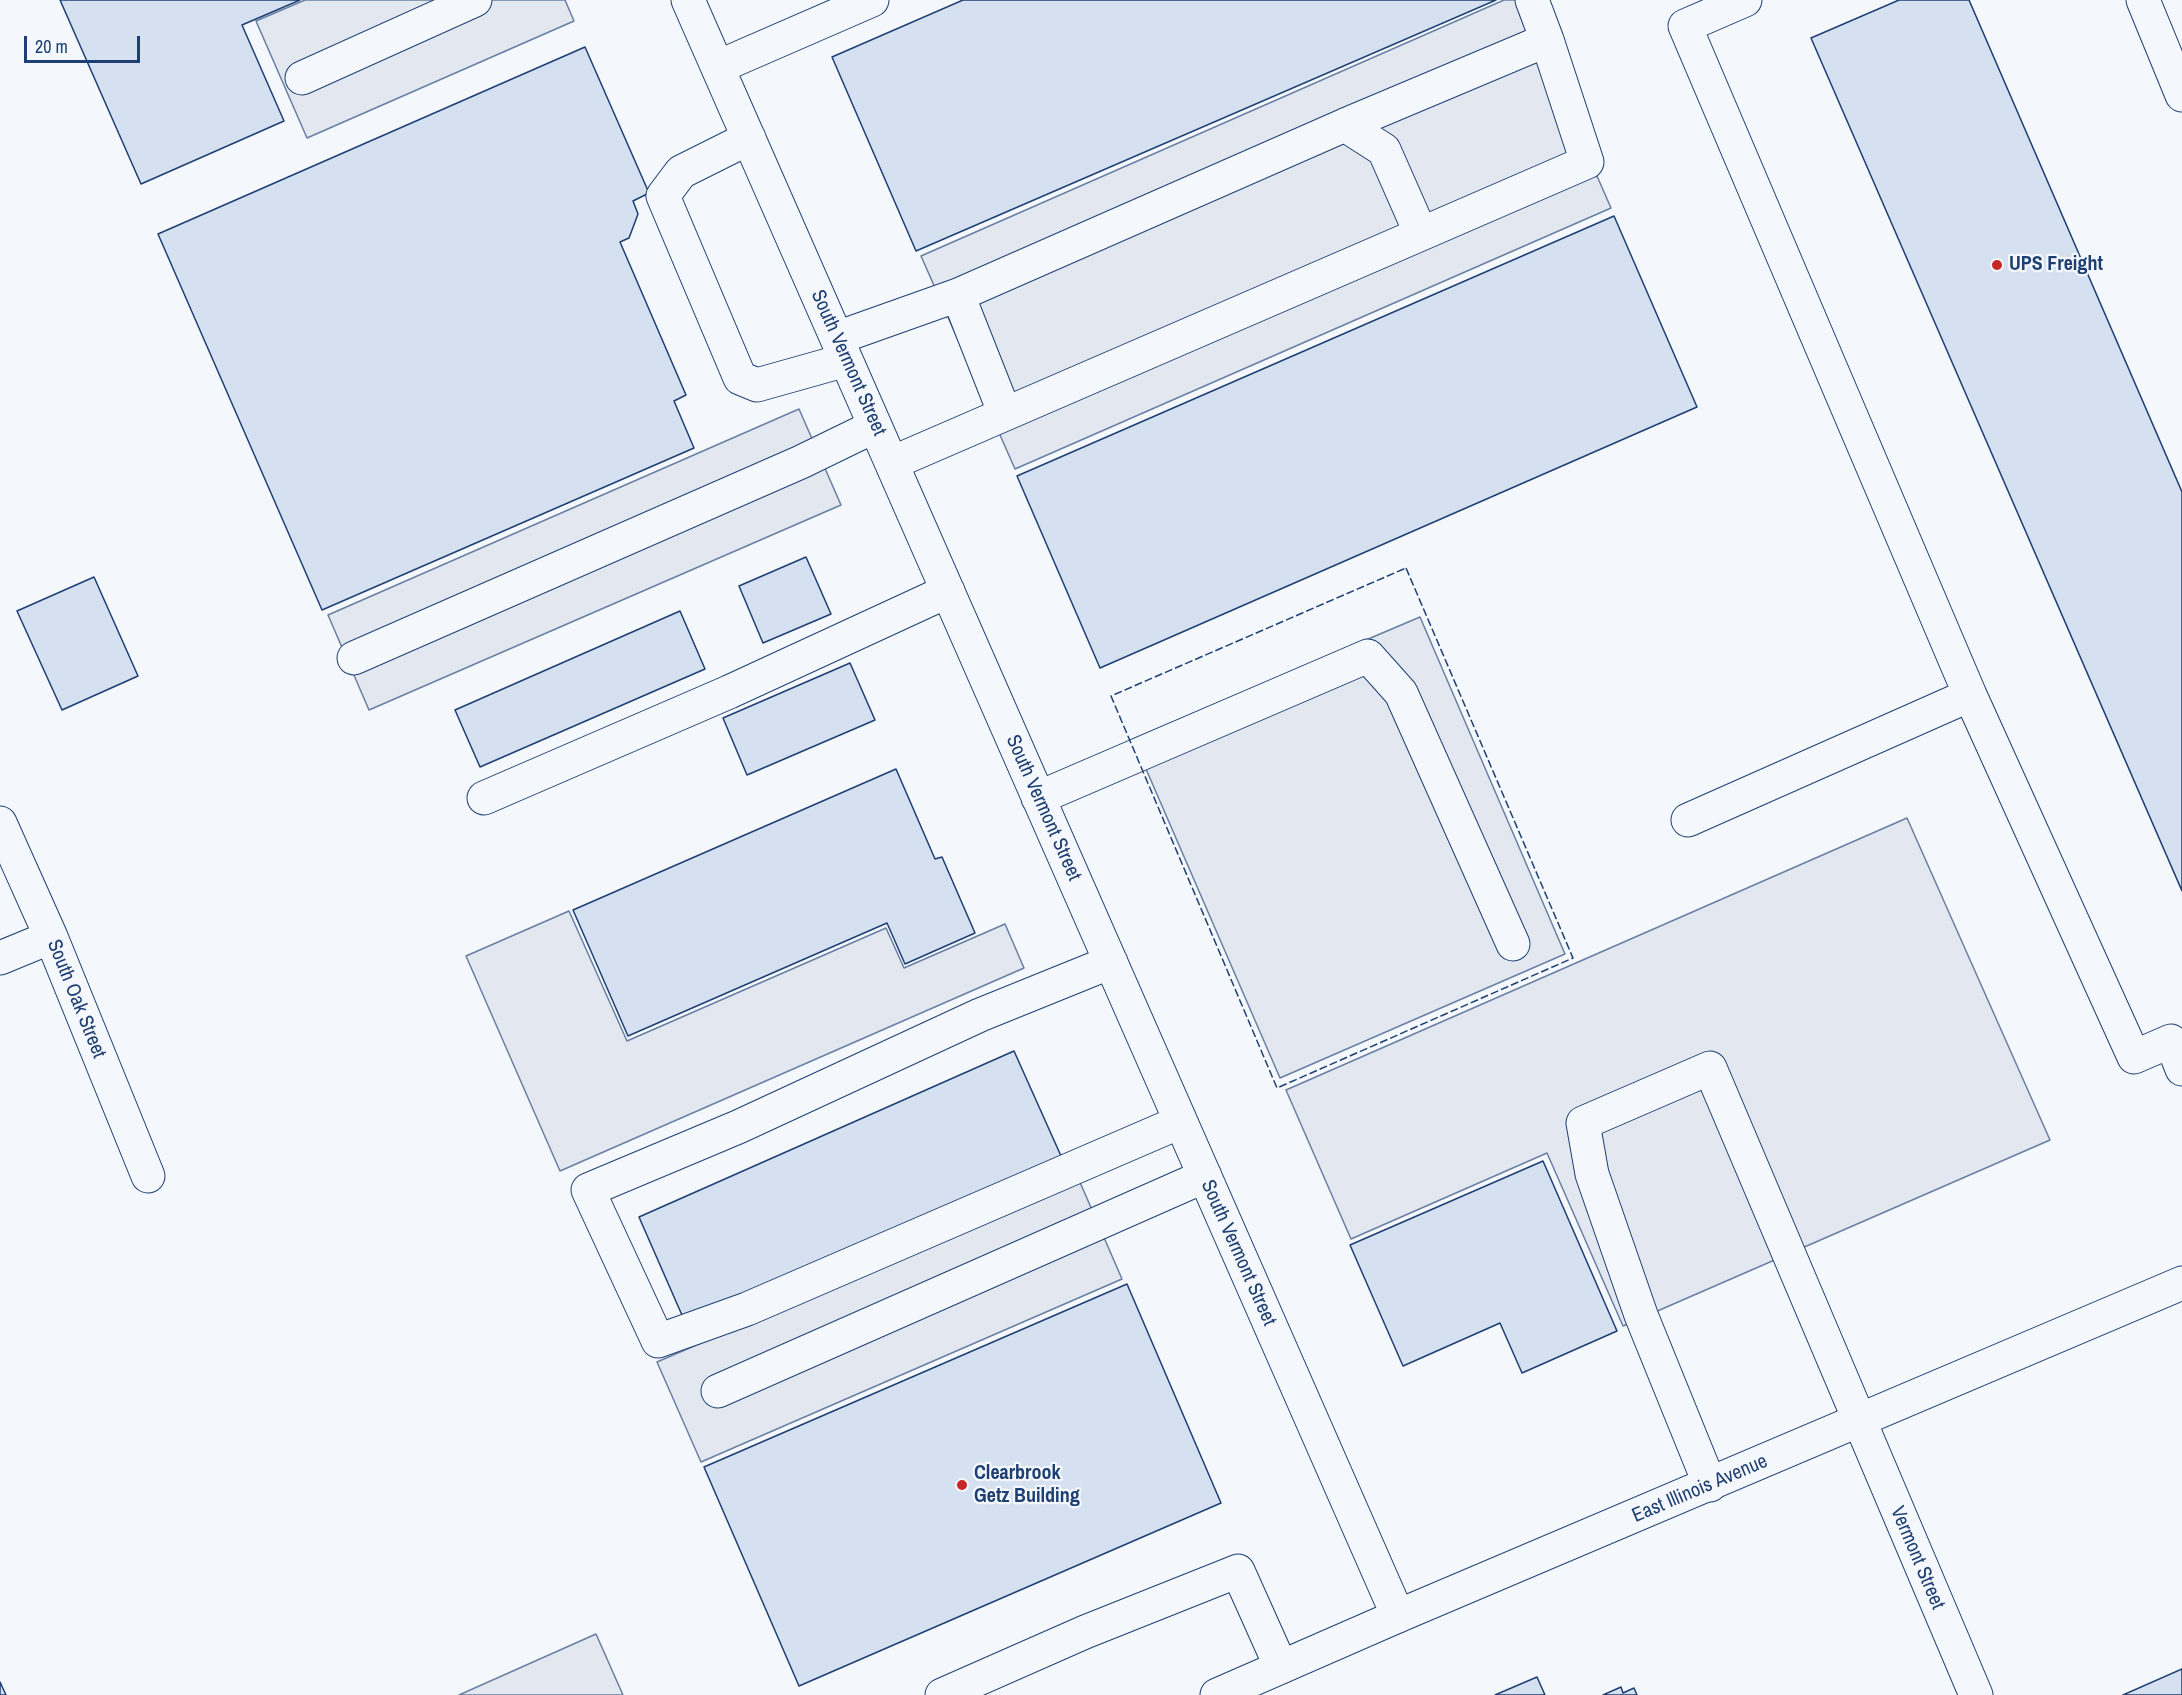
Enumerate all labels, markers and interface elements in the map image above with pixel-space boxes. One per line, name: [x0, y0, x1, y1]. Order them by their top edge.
scale bar: [27, 24, 142, 62]
text: 20 m: [35, 34, 68, 59]
place label: UPS Freight: [2009, 253, 2103, 277]
marker: UPS Freight: [1990, 258, 2004, 272]
street label: South Vermont Street: [805, 286, 891, 440]
street label: South Vermont Street: [1000, 731, 1086, 885]
street label: South Oak Street: [41, 936, 111, 1062]
street label: South Vermont Street: [1195, 1176, 1281, 1330]
street label: East Illinois Avenue: [1629, 1450, 1771, 1528]
place label: Clearbrook Getz Building: [974, 1462, 1080, 1509]
marker: Clearbrook Getz Building: [955, 1478, 969, 1492]
street label: Vermont Street: [1885, 1503, 1949, 1613]

